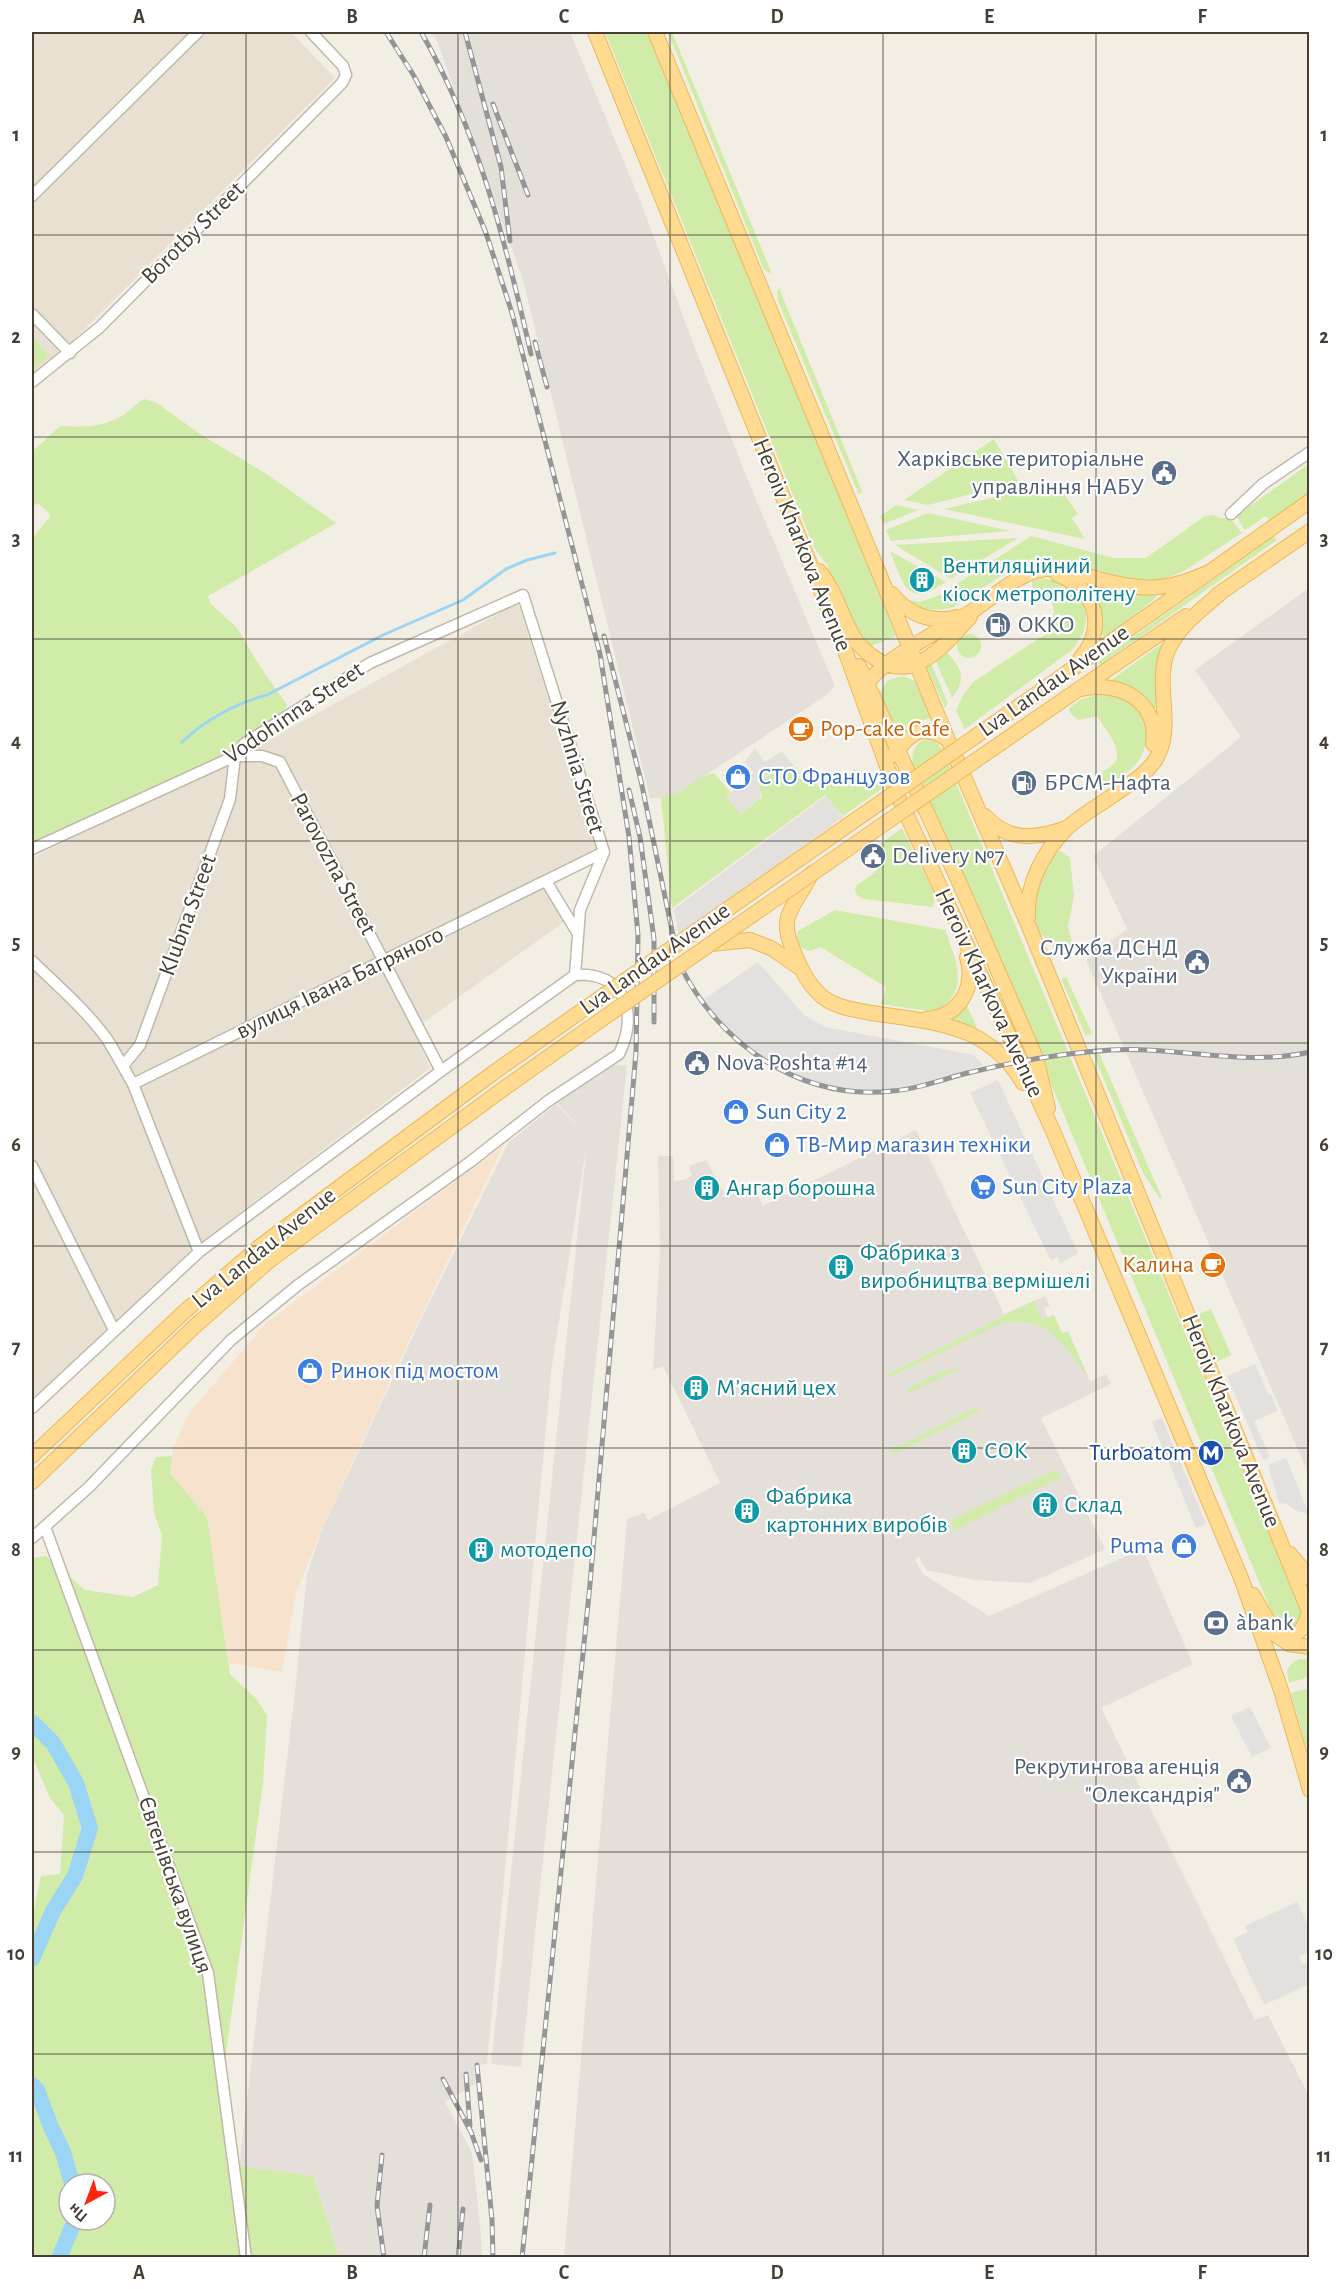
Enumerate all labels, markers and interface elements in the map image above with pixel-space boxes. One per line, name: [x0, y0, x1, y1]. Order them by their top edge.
text: A: [133, 7, 145, 27]
text: B: [346, 7, 358, 27]
text: C: [559, 7, 570, 27]
text: D: [770, 7, 784, 27]
text: E: [984, 7, 994, 27]
text: F: [1197, 7, 1207, 27]
text: 1: [12, 125, 20, 145]
text: 1: [1320, 125, 1328, 145]
street label: Borotby Street: [137, 177, 249, 289]
text: 2: [11, 327, 21, 347]
text: 2: [1319, 327, 1329, 347]
street label: Heroiv Kharkova Avenue: [748, 435, 856, 655]
place label: Харківське територіальне управління НАБУ: [897, 447, 1144, 499]
public building icon: Харківське територіальне управління НАБУ: [1149, 458, 1179, 488]
text: 3: [12, 529, 20, 549]
text: 3: [1320, 529, 1328, 549]
place label: Вентиляційний кіоск метрополітену: [942, 554, 1136, 606]
building icon: Вентиляційний кіоск метрополітену: [907, 565, 937, 595]
fuel station icon: OKKO: [983, 610, 1013, 640]
place label: OKKO: [1018, 613, 1074, 637]
street label: Lva Landau Avenue: [975, 620, 1133, 742]
street label: Vodohinna Street: [220, 657, 368, 768]
street label: Nyzhnia Street: [545, 698, 609, 837]
cafe icon: Pop-cake Cafe: [786, 714, 816, 744]
place label: Pop-cake Cafe: [820, 717, 950, 741]
text: 4: [11, 731, 21, 751]
text: 4: [1319, 731, 1329, 751]
shop icon: СТО Французов: [723, 762, 753, 792]
place label: СТО Французов: [758, 765, 910, 789]
fuel station icon: БРСМ-Нафта: [1009, 768, 1039, 798]
place label: БРСМ-Нафта: [1044, 771, 1171, 795]
street label: Parovozna Street: [286, 789, 381, 939]
public building icon: Delivery №7: [858, 841, 888, 871]
place label: Delivery №7: [892, 844, 1004, 868]
street label: Klubna Street: [155, 851, 221, 979]
street label: Heroiv Kharkova Avenue: [930, 885, 1048, 1101]
street label: Lva Landau Avenue: [576, 898, 734, 1020]
street label: вулиця Івана Багряного: [232, 922, 448, 1044]
text: 5: [12, 933, 20, 953]
text: 5: [1320, 933, 1328, 953]
place label: Служба ДСНД України: [1040, 936, 1178, 988]
public building icon: Служба ДСНД України: [1182, 947, 1212, 977]
public building icon: Nova Poshta #14: [682, 1048, 712, 1078]
place label: Nova Poshta #14: [716, 1051, 868, 1075]
shop icon: Sun City 2: [721, 1097, 751, 1127]
place label: Sun City 2: [756, 1100, 847, 1124]
shop icon: ТВ-Мир магазин техніки: [762, 1130, 792, 1160]
place label: ТВ-Мир магазин техніки: [796, 1133, 1031, 1157]
text: 6: [11, 1135, 21, 1155]
text: 6: [1319, 1135, 1329, 1155]
supermarket icon: Sun City Plaza: [968, 1172, 998, 1202]
building icon: Ангар борошна: [692, 1173, 722, 1203]
place label: Sun City Plaza: [1002, 1175, 1132, 1199]
place label: Ангар борошна: [726, 1176, 876, 1200]
street label: Lva Landau Avenue: [188, 1183, 340, 1313]
place label: Фабрика з виробництва вермішелі: [860, 1241, 1091, 1293]
cafe icon: Калина: [1198, 1250, 1228, 1280]
building icon: Фабрика з виробництва вермішелі: [826, 1252, 856, 1282]
place label: Калина: [1122, 1253, 1194, 1277]
street label: Heroiv Kharkova Avenue: [1177, 1311, 1285, 1531]
text: 7: [12, 1337, 21, 1357]
text: 7: [1320, 1337, 1329, 1357]
shop icon: Ринок під мостом: [295, 1356, 325, 1386]
place label: Ринок під мостом: [330, 1359, 499, 1383]
building icon: М’ясний цех: [681, 1373, 711, 1403]
place label: М’ясний цех: [716, 1376, 837, 1400]
building icon: СОК: [949, 1436, 979, 1466]
metro station icon: Turboatom: [1196, 1438, 1226, 1468]
place label: СОК: [984, 1439, 1028, 1463]
place label: Turboatom: [1089, 1441, 1192, 1465]
place label: Фабрика картонних виробів: [766, 1485, 948, 1537]
building icon: Склад: [1030, 1490, 1060, 1520]
place label: Склад: [1064, 1493, 1122, 1517]
building icon: Фабрика картонних виробів: [732, 1496, 762, 1526]
shop icon: Puma: [1169, 1531, 1199, 1561]
place label: Puma: [1110, 1534, 1164, 1558]
building icon: мотодепо: [466, 1535, 496, 1565]
place label: мотодепо: [500, 1538, 593, 1562]
text: 8: [11, 1540, 21, 1560]
text: 8: [1319, 1540, 1329, 1560]
bank icon: àbank: [1201, 1608, 1231, 1638]
place label: àbank: [1236, 1611, 1294, 1635]
text: 9: [11, 1742, 21, 1762]
text: 9: [1319, 1742, 1329, 1762]
place label: Рекрутингова агенція "Олександрія": [1013, 1755, 1220, 1807]
public building icon: Рекрутингова агенція "Олександрія": [1224, 1766, 1254, 1796]
street label: Євгенівська вулиця: [133, 1793, 217, 1977]
text: 10: [7, 1944, 25, 1964]
text: 10: [1315, 1944, 1333, 1964]
text: 11: [9, 2146, 23, 2166]
text: 11: [1317, 2146, 1331, 2166]
north arrow: [57, 2172, 117, 2232]
text: Пн: [65, 2200, 90, 2225]
text: A: [133, 2263, 145, 2283]
text: B: [346, 2263, 358, 2283]
text: C: [559, 2263, 570, 2283]
text: D: [770, 2263, 784, 2283]
text: E: [984, 2263, 994, 2283]
text: F: [1197, 2263, 1207, 2283]

